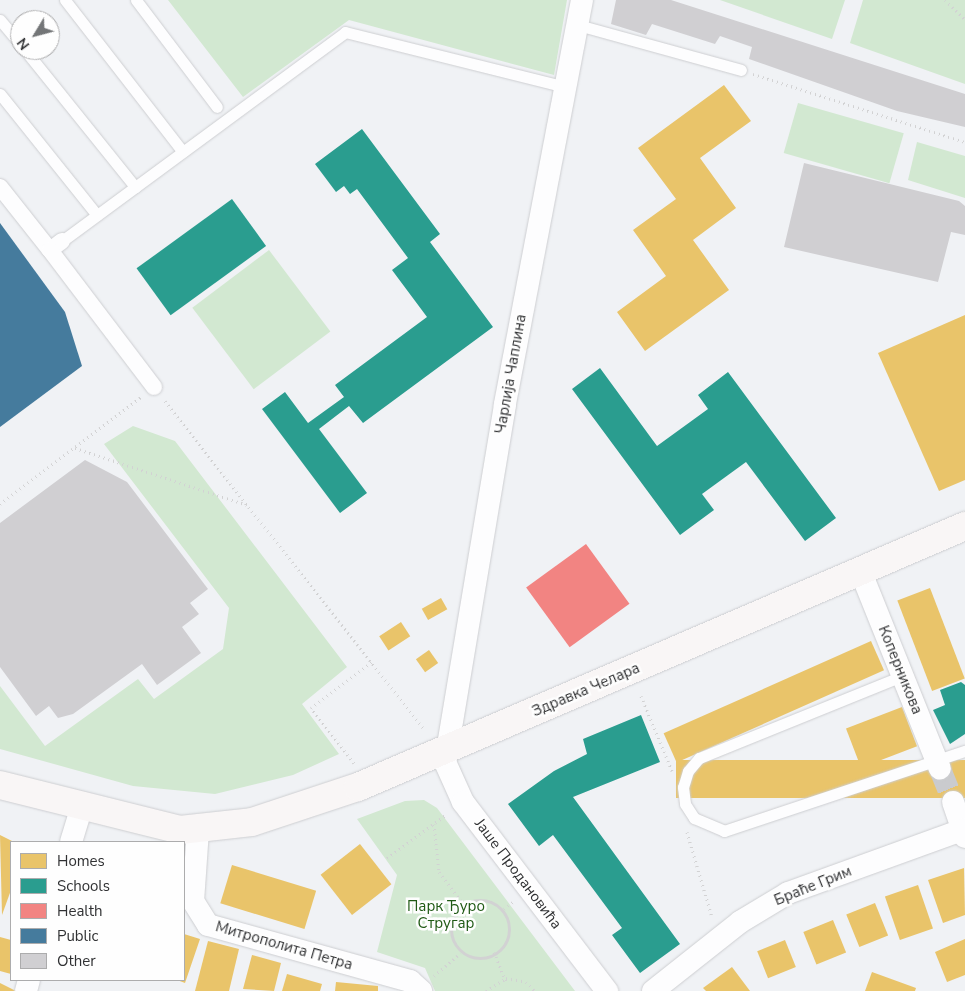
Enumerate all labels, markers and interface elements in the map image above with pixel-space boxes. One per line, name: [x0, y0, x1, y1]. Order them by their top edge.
north arrow: [10, 10, 60, 60]
text: N: [13, 34, 34, 54]
street label: Чарлија Чаплина: [492, 313, 530, 435]
street label: Коперникова: [874, 623, 926, 717]
street label: Здравка Челара: [529, 659, 643, 721]
street label: Јаше Продановића: [471, 815, 565, 933]
legend: [10, 841, 185, 981]
text: Homes: [57, 851, 105, 871]
street label: Браће Грим: [772, 862, 854, 910]
text: Schools: [57, 876, 110, 896]
park label: Парк Ђуро Стругар: [407, 897, 485, 932]
text: Health: [57, 901, 102, 921]
street label: Митрополита Петра: [213, 918, 355, 974]
text: Public: [57, 926, 98, 946]
text: Other: [57, 951, 96, 971]

